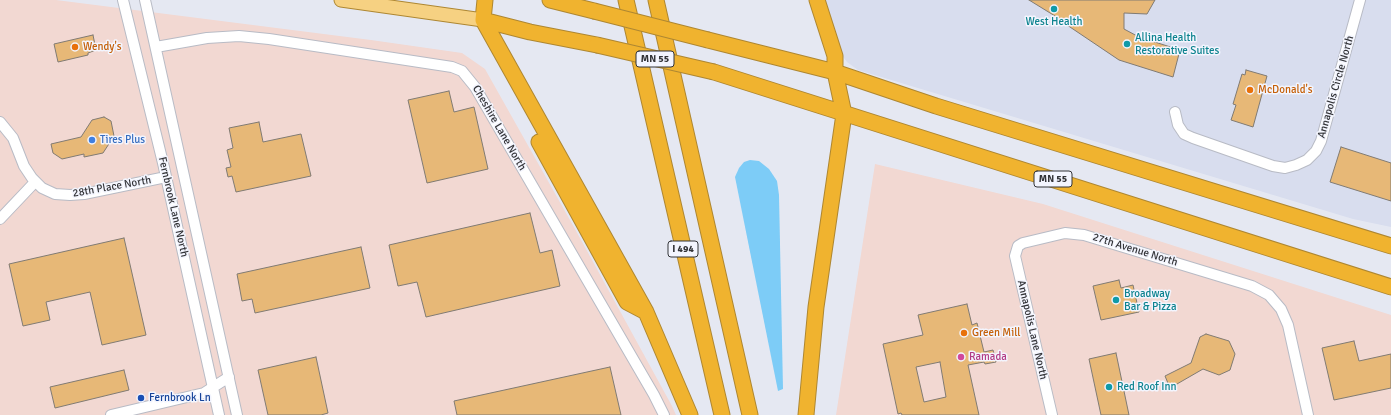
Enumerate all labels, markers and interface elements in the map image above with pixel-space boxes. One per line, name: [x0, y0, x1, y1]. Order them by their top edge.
marker: West Health: [1049, 4, 1059, 14]
place label: West Health: [1026, 15, 1082, 29]
place label: Allina Health Restorative Suites: [1135, 31, 1219, 57]
street label: Annapolis Circle North: [1315, 34, 1357, 140]
marker: Allina Health Restorative Suites: [1122, 39, 1132, 49]
place label: Wendy's: [83, 40, 121, 54]
marker: Wendy's: [70, 42, 80, 52]
road number: MN 55: [636, 51, 674, 67]
street label: Cheshire Lane North: [469, 83, 529, 173]
place label: McDonald's: [1258, 83, 1313, 97]
marker: McDonald's: [1245, 85, 1255, 95]
place label: Tires Plus: [100, 133, 145, 147]
marker: Tires Plus: [87, 135, 97, 145]
street label: Fernbrook Lane North: [155, 156, 191, 258]
road number: MN 55: [1034, 171, 1072, 187]
street label: 28th Place North: [72, 174, 152, 200]
street label: 27th Avenue North: [1091, 231, 1179, 269]
road number: I 494: [668, 241, 698, 257]
street label: Annapolis Lane North: [1014, 279, 1050, 381]
place label: Broadway Bar & Pizza: [1124, 287, 1177, 313]
marker: Broadway Bar & Pizza: [1111, 295, 1121, 305]
place label: Green Mill: [972, 326, 1021, 340]
marker: Green Mill: [959, 328, 969, 338]
place label: Ramada: [969, 350, 1007, 364]
marker: Ramada: [956, 352, 966, 362]
place label: Red Roof Inn: [1117, 380, 1176, 394]
marker: Red Roof Inn: [1104, 382, 1114, 392]
place label: Fernbrook Ln: [149, 391, 211, 405]
marker: Fernbrook Ln: [136, 393, 146, 403]

